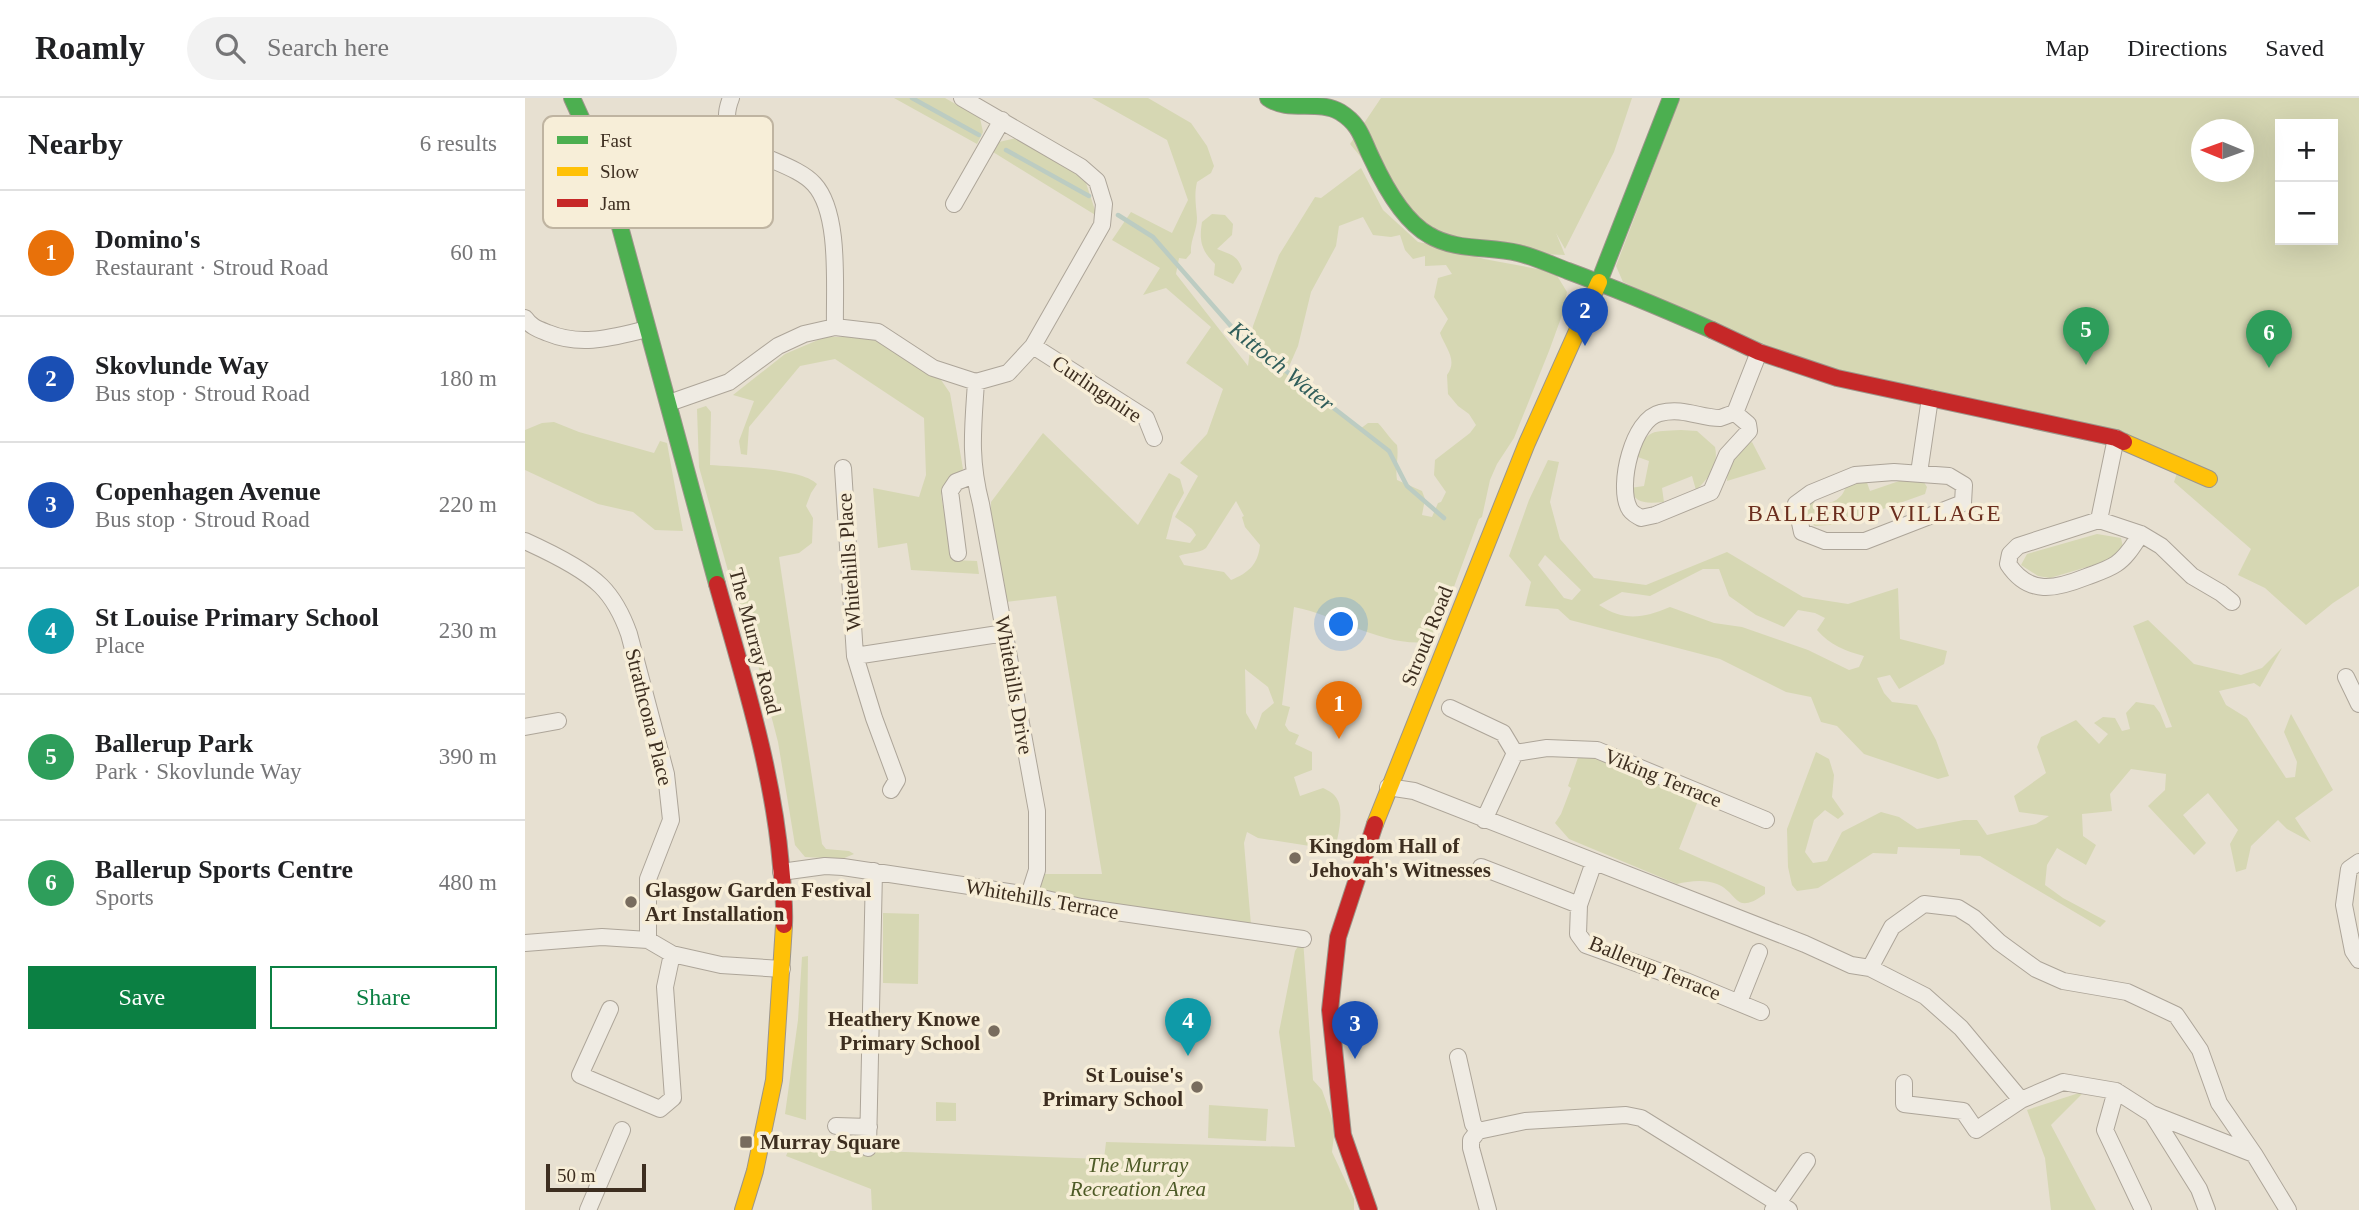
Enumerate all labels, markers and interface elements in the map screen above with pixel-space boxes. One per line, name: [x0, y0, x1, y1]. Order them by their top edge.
search box: [187, 17, 677, 80]
icon: search: [211, 29, 249, 67]
text: Roamly: [35, 30, 145, 66]
text: Search here: [267, 33, 389, 62]
text: Map: [2045, 35, 2089, 61]
text: Directions: [2127, 35, 2227, 61]
text: Saved: [2265, 35, 2324, 61]
legend: [543, 116, 773, 228]
north arrow: [2191, 119, 2254, 182]
map controls: [2275, 119, 2338, 245]
button: +: [2275, 119, 2338, 182]
text: Nearby: [28, 127, 123, 160]
text: Fast: [600, 130, 632, 151]
text: 6 results: [420, 131, 497, 156]
text: Slow: [600, 161, 639, 182]
button: −: [2275, 182, 2338, 245]
text: Jam: [600, 193, 631, 214]
text: Domino's: [95, 225, 200, 254]
text: 1: [45, 240, 57, 265]
text: 60 m: [450, 240, 497, 265]
text: Restaurant · Stroud Road: [95, 255, 328, 280]
pin: 2: [1562, 288, 1608, 346]
pin: 5: [2063, 307, 2109, 365]
pin: 6: [2246, 310, 2292, 368]
water label: Kittoch Water: [1223, 316, 1340, 417]
street label: Curlingmire: [1048, 350, 1146, 428]
text: Skovlunde Way: [95, 351, 269, 380]
text: 2: [45, 366, 57, 391]
text: 180 m: [439, 366, 497, 391]
text: Bus stop · Stroud Road: [95, 381, 310, 406]
text: Copenhagen Avenue: [95, 477, 321, 506]
text: 3: [45, 492, 57, 517]
text: 220 m: [439, 492, 497, 517]
street label: Whitehills Place: [832, 492, 866, 632]
district label: BALLERUP VILLAGE: [1748, 501, 2002, 526]
text: Bus stop · Stroud Road: [95, 507, 310, 532]
street label: The Murray Road: [724, 565, 786, 717]
street label: Stroud Road: [1396, 582, 1458, 689]
text: St Louise Primary School: [95, 603, 379, 632]
your location: [1324, 607, 1358, 641]
street label: Whitehills Drive: [990, 614, 1038, 756]
text: 4: [45, 618, 57, 643]
text: 230 m: [439, 618, 497, 643]
text: Place: [95, 633, 145, 658]
street label: Strathcona Place: [620, 646, 678, 788]
pin: 1: [1316, 681, 1362, 739]
text: Ballerup Park: [95, 729, 253, 758]
text: 5: [45, 744, 57, 769]
text: 390 m: [439, 744, 497, 769]
street label: Viking Terrace: [1601, 744, 1725, 812]
text: Park · Skovlunde Way: [95, 759, 302, 784]
place label: Kingdom Hall of Jehovah's Witnesses: [1309, 834, 1491, 882]
marker: Kingdom Hall of Jehovah's Witnesses: [1287, 850, 1303, 866]
text: Ballerup Sports Centre: [95, 855, 353, 884]
text: 6: [45, 870, 57, 895]
text: 480 m: [439, 870, 497, 895]
street label: Whitehills Terrace: [964, 874, 1120, 924]
place label: Glasgow Garden Festival Art Installation: [645, 878, 871, 926]
text: Sports: [95, 885, 154, 910]
marker: Glasgow Garden Festival Art Installation: [623, 894, 639, 910]
street label: Ballerup Terrace: [1586, 931, 1724, 1005]
button: Save: [28, 966, 256, 1029]
button: Share: [270, 966, 497, 1029]
pin: 4: [1165, 998, 1211, 1056]
pin: 3: [1332, 1001, 1378, 1059]
place label: Heathery Knowe Primary School: [828, 1007, 980, 1055]
marker: Heathery Knowe Primary School: [986, 1023, 1002, 1039]
place label: St Louise's Primary School: [1042, 1063, 1183, 1111]
marker: St Louise's Primary School: [1189, 1079, 1205, 1095]
place label: Murray Square: [760, 1130, 900, 1154]
marker: Murray Square: [738, 1134, 754, 1150]
park label: The Murray Recreation Area: [1069, 1153, 1206, 1201]
scale bar: [546, 1161, 646, 1193]
text: 50 m: [557, 1165, 596, 1186]

